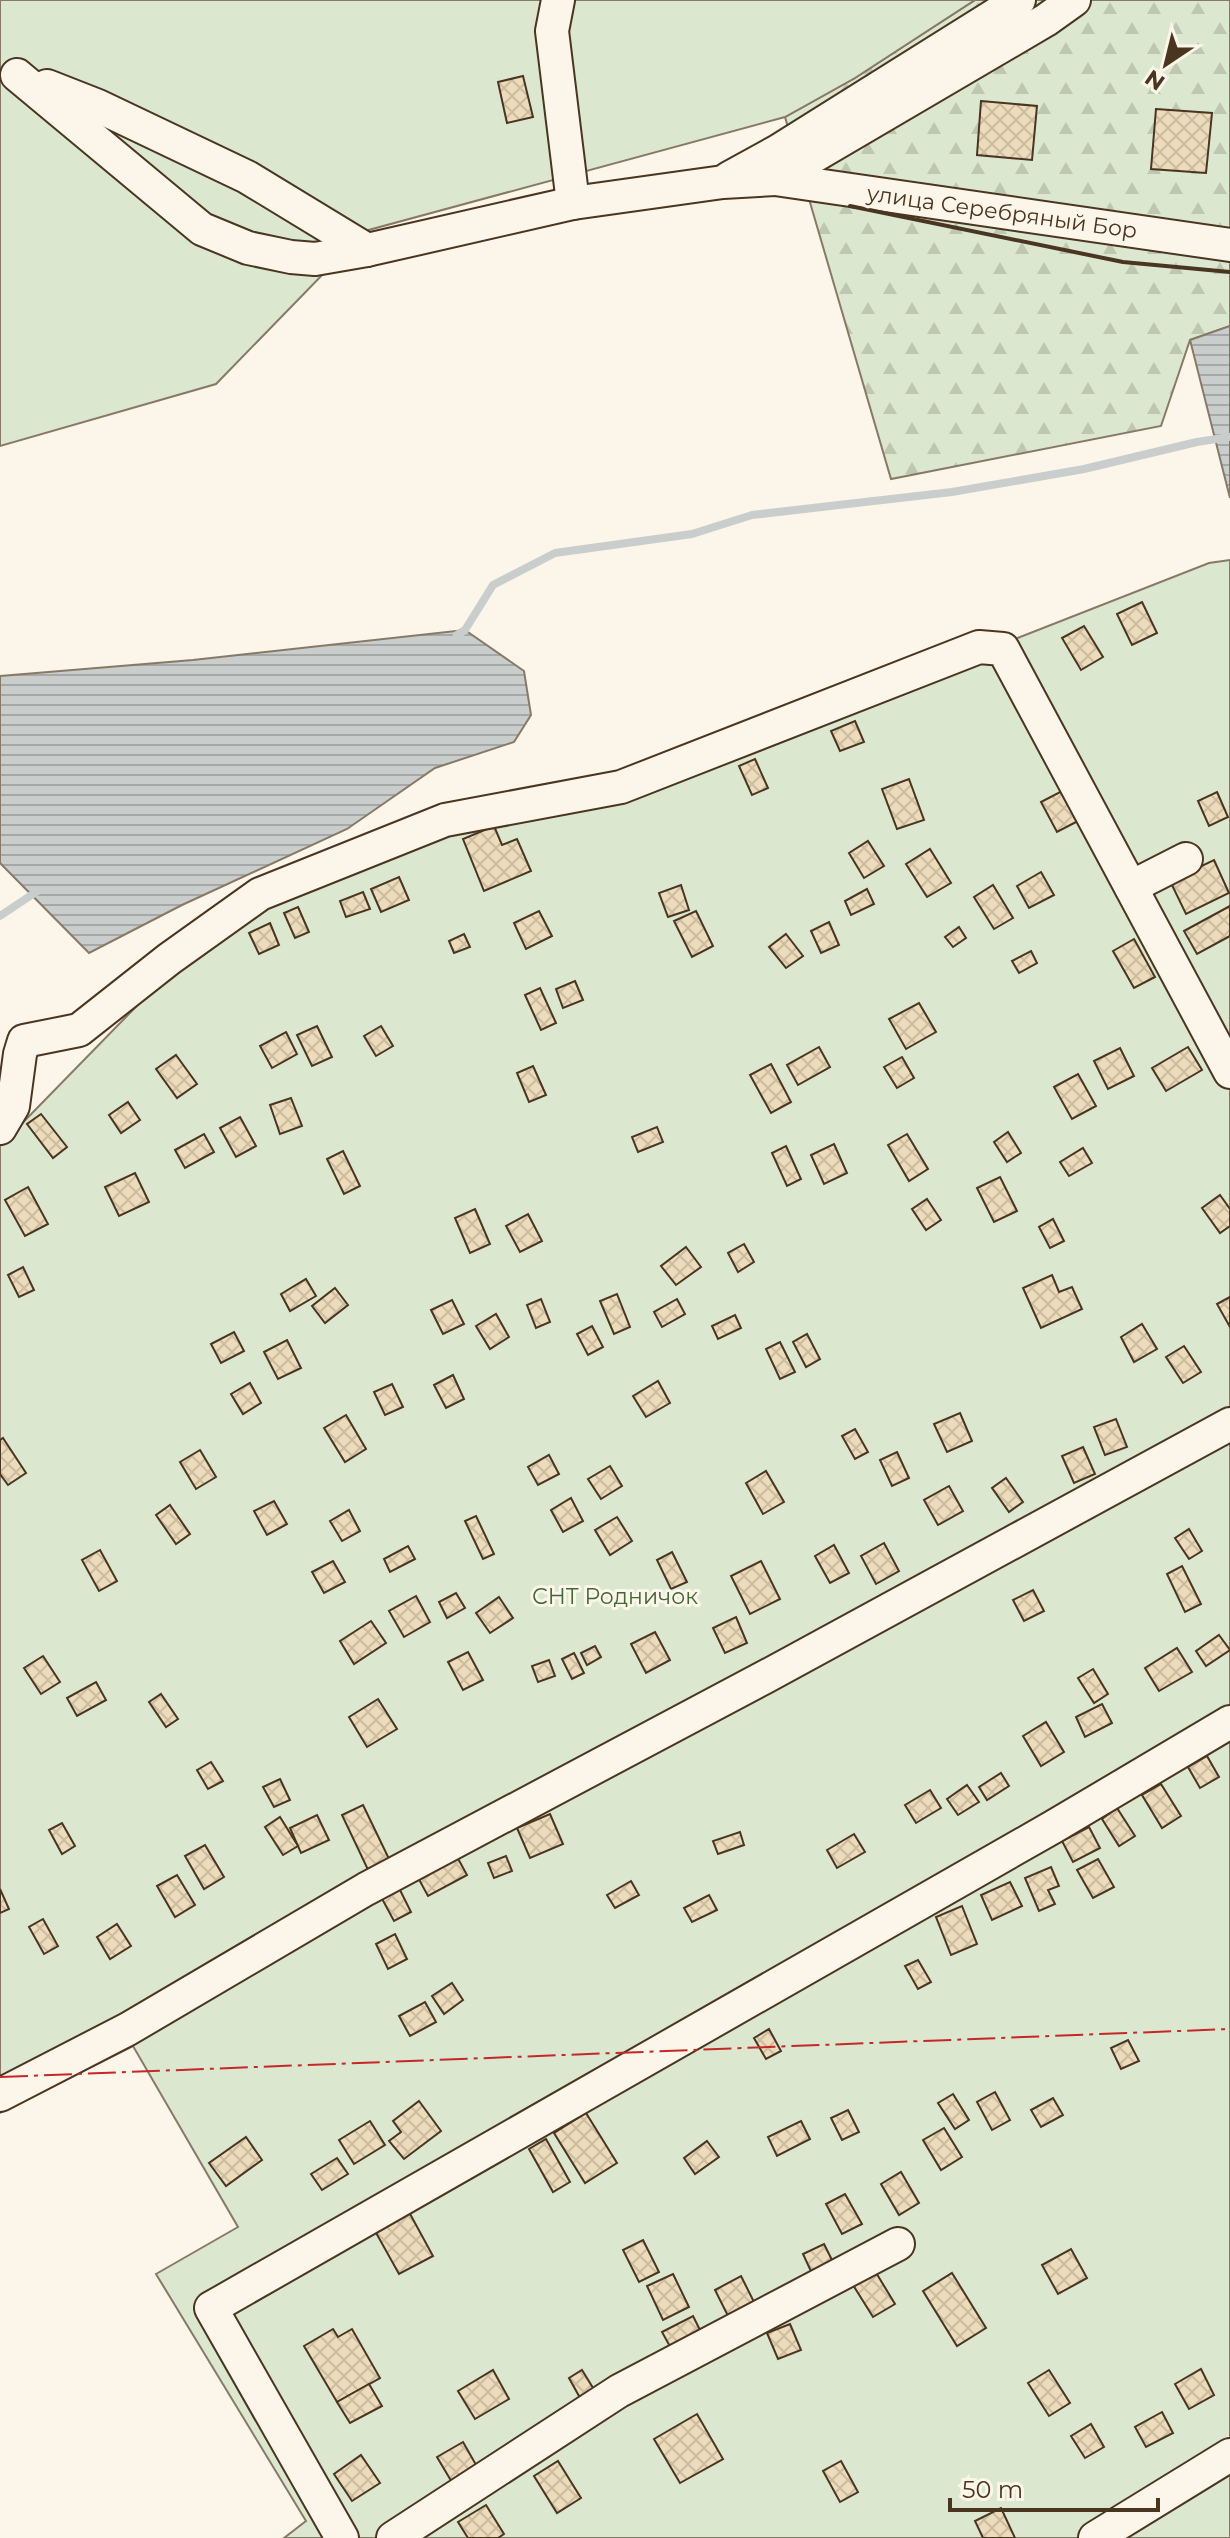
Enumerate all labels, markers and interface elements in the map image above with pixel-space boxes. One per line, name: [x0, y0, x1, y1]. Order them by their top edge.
north arrow: [1126, 24, 1206, 104]
text: N: [1140, 64, 1170, 96]
street label: улица Серебряный Бор: [864, 180, 1139, 244]
park label: СНТ Родничок: [532, 1583, 698, 1610]
scale bar: [950, 2462, 1158, 2512]
text: 50 m: [962, 2475, 1023, 2504]

